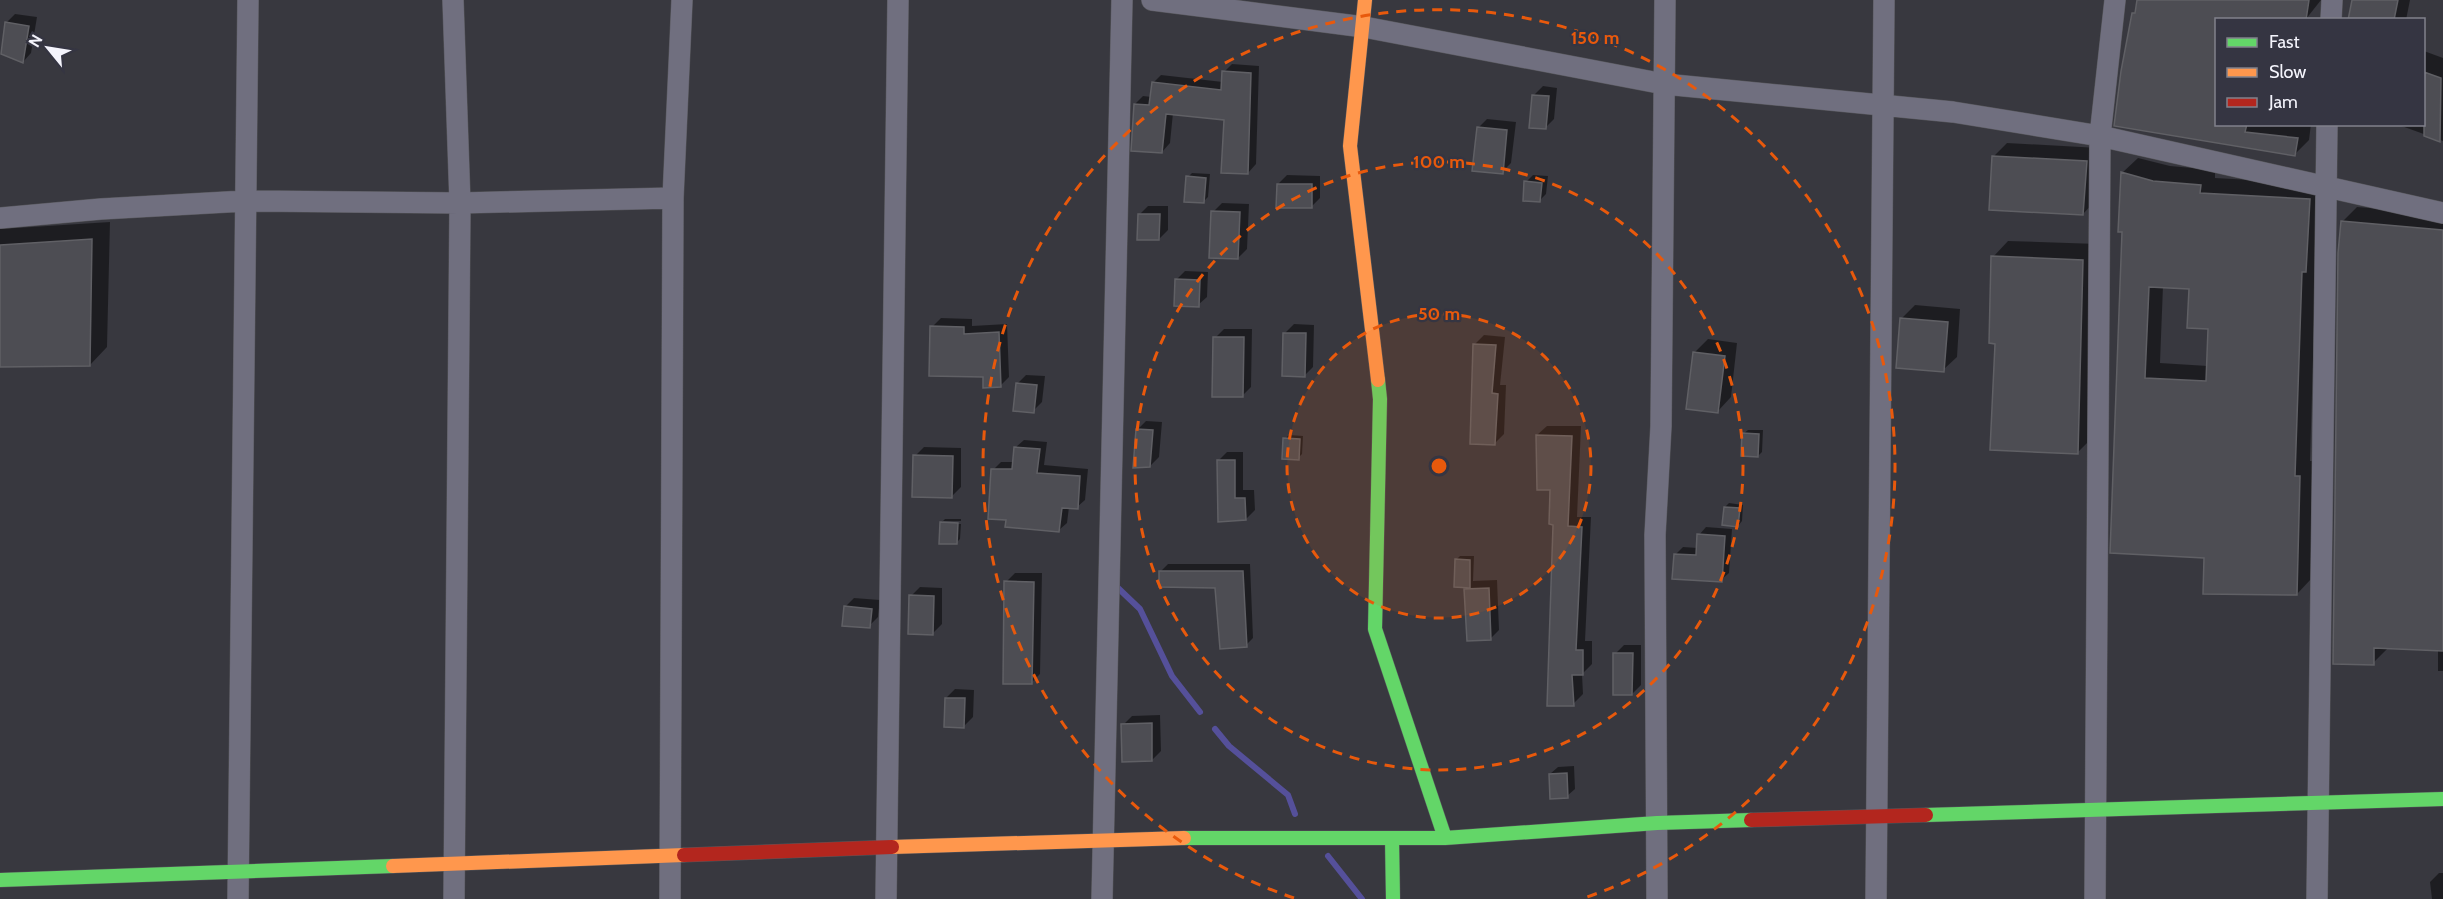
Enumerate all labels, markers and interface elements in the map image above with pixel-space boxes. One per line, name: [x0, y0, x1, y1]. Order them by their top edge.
north arrow: [18, 18, 78, 78]
legend: [2215, 18, 2425, 126]
text: 150 m: [1571, 27, 1619, 49]
text: N: [24, 31, 46, 50]
text: Fast: [2269, 31, 2300, 53]
text: Slow: [2269, 61, 2306, 83]
text: Jam: [2268, 91, 2298, 113]
text: 100 m: [1413, 151, 1465, 173]
text: 50 m: [1418, 303, 1460, 325]
centre of rings: [1429, 456, 1449, 476]

